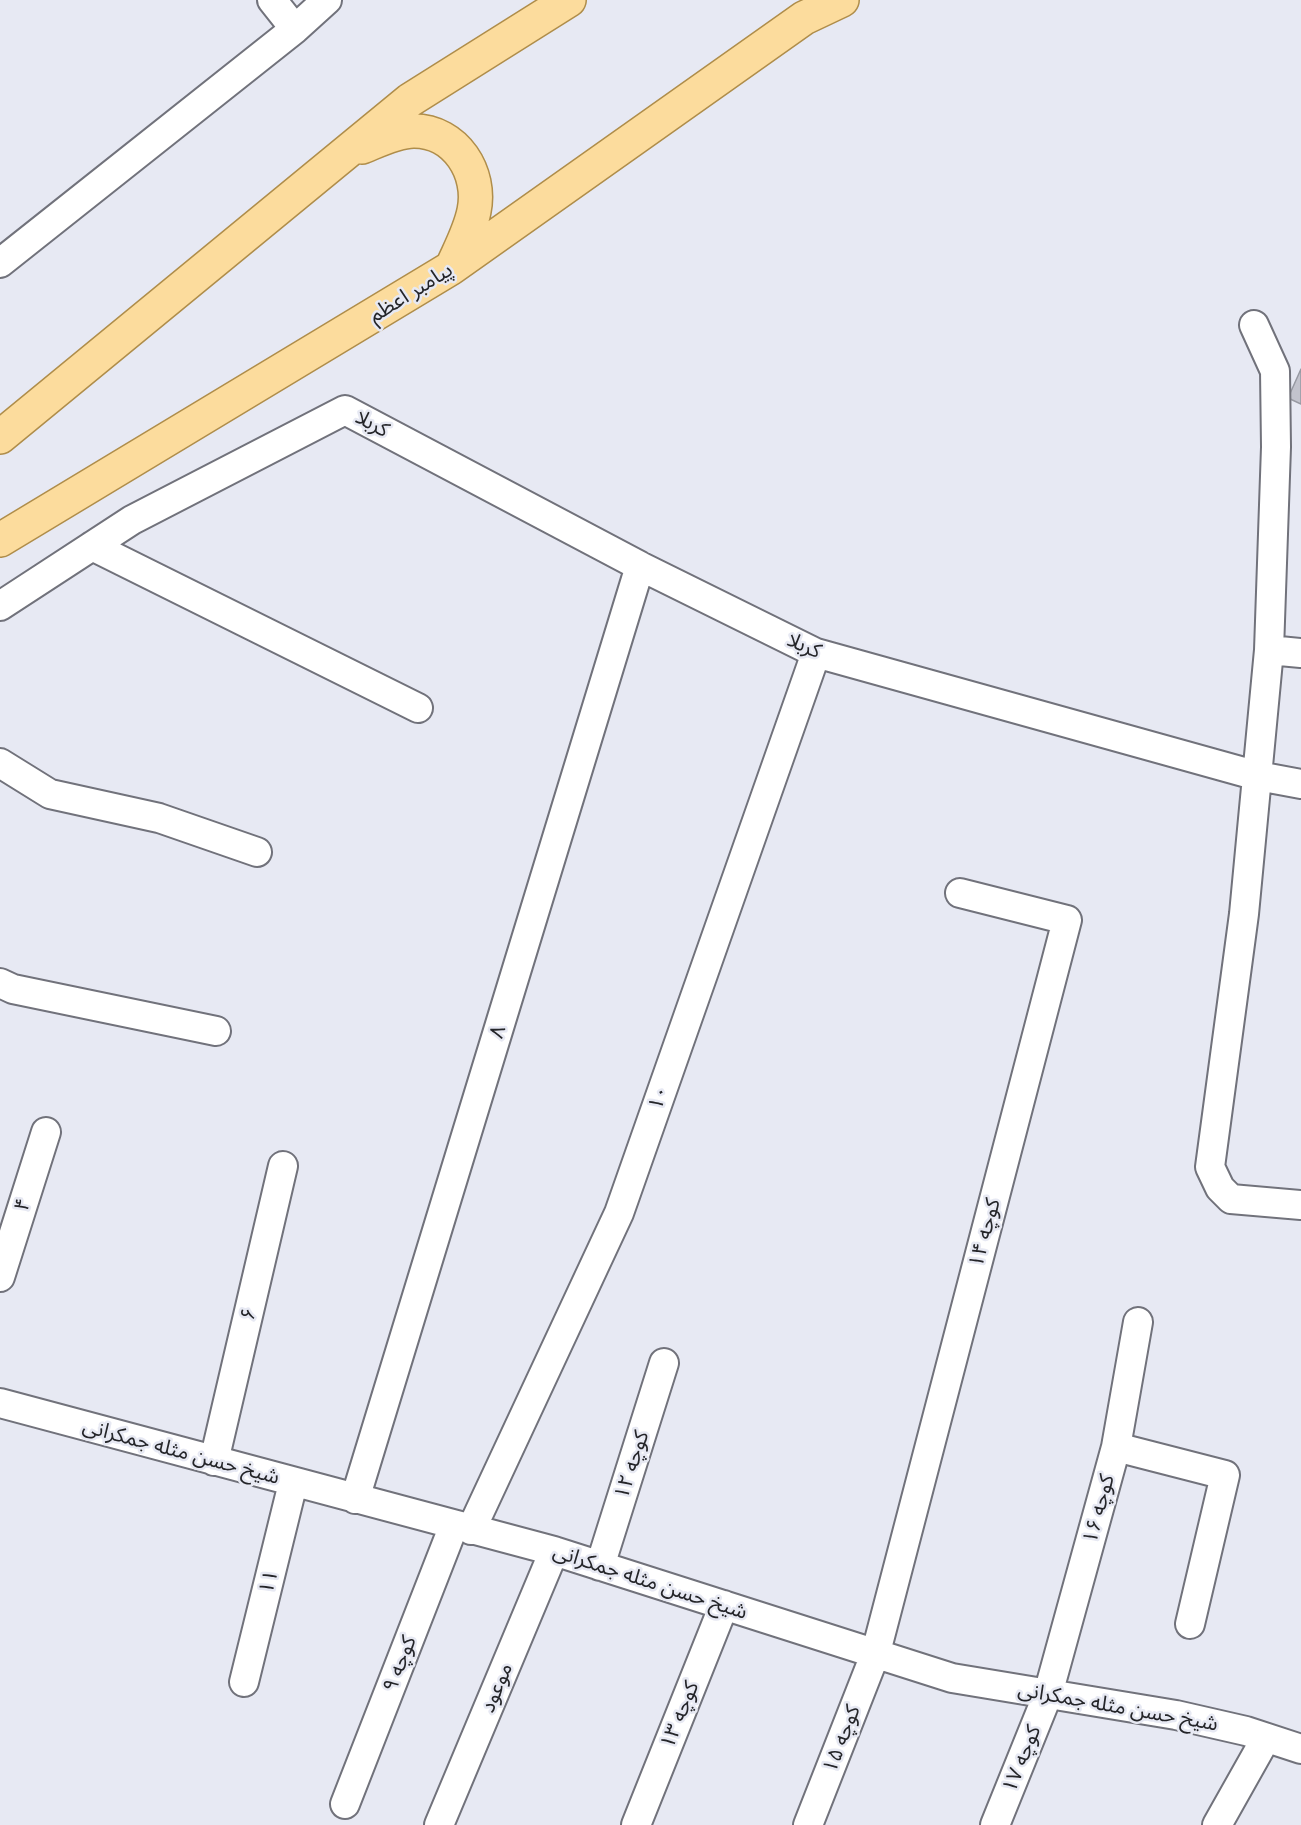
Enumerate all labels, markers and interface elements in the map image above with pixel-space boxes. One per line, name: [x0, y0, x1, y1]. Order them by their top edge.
street label: پیامبر اعظم: [364, 257, 458, 329]
street label: کربلا: [351, 405, 393, 443]
street label: کربلا: [783, 627, 825, 665]
street label: ۸: [484, 1023, 512, 1041]
street label: ۱۰: [643, 1083, 675, 1113]
street label: ۴: [9, 1195, 37, 1215]
street label: کوچه ۱۴: [964, 1196, 1006, 1270]
street label: ۶: [235, 1305, 263, 1323]
street label: شیخ حسن مثله جمکرانی: [80, 1414, 282, 1490]
street label: کوچه ۱۲: [609, 1428, 655, 1502]
street label: کوچه ۱۶: [1078, 1472, 1120, 1546]
street label: شیخ حسن مثله جمکرانی: [550, 1539, 750, 1625]
street label: ۱۱: [254, 1567, 284, 1597]
street label: کوچه ۹: [378, 1632, 422, 1696]
street label: موعود: [475, 1659, 519, 1717]
street label: شیخ حسن مثله جمکرانی: [1016, 1677, 1220, 1737]
street label: کوچه ۱۳: [655, 1678, 705, 1752]
street label: کوچه ۱۵: [818, 1702, 866, 1776]
street label: کوچه ۱۷: [997, 1722, 1047, 1796]

